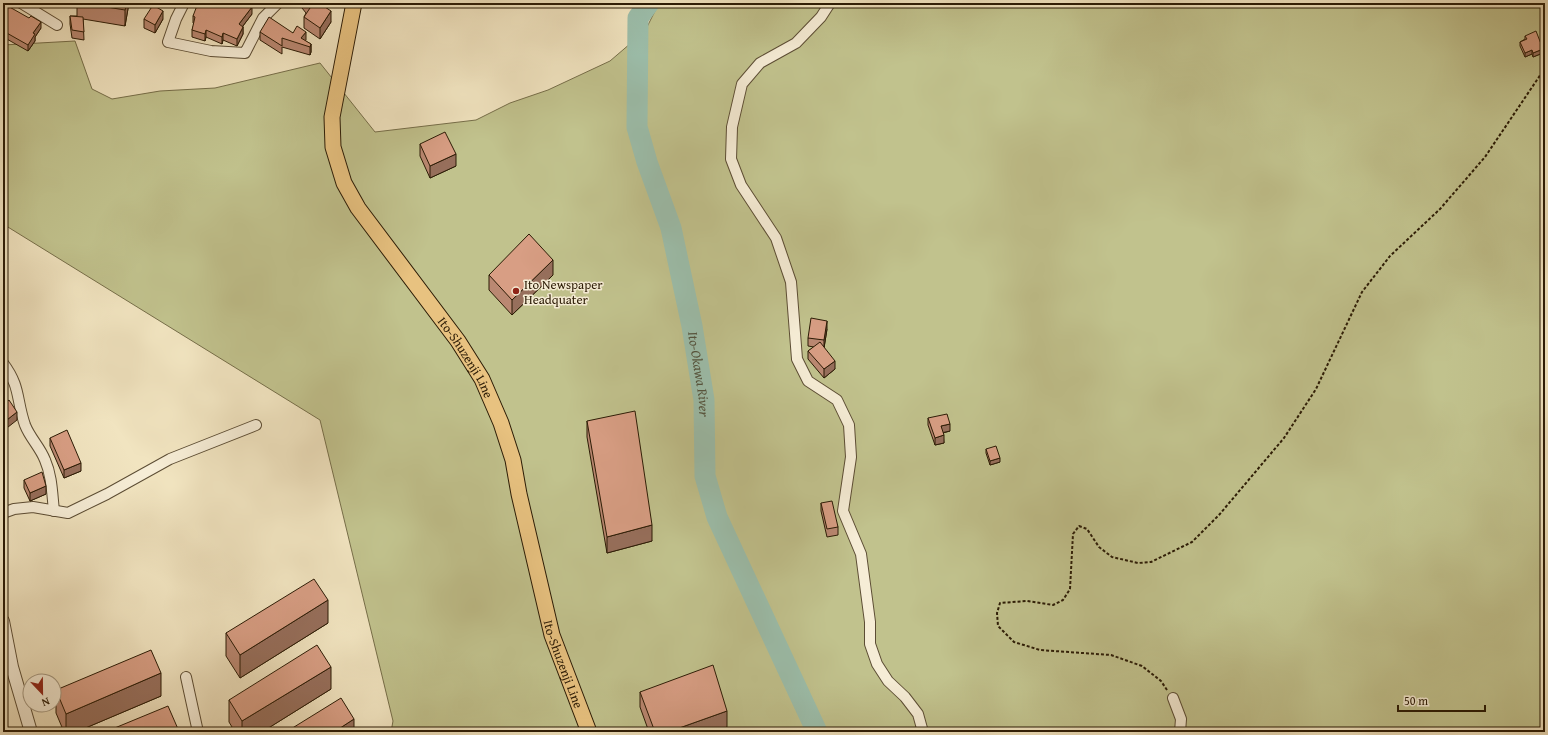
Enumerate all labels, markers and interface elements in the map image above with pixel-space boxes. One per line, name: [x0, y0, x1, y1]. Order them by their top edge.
place label: Ito Newspaper Headquater: [524, 275, 603, 309]
marker: Ito Newspaper Headquater: [511, 286, 521, 296]
street label: Ito-Shuzenji Line: [433, 313, 499, 401]
water label: Ito-Okawa River: [683, 330, 714, 417]
street label: Ito-Shuzenji Line: [539, 618, 589, 711]
north arrow: [22, 673, 62, 713]
scale bar: [1398, 687, 1485, 713]
text: 50 m: [1404, 692, 1428, 709]
text: N: [39, 693, 52, 711]

